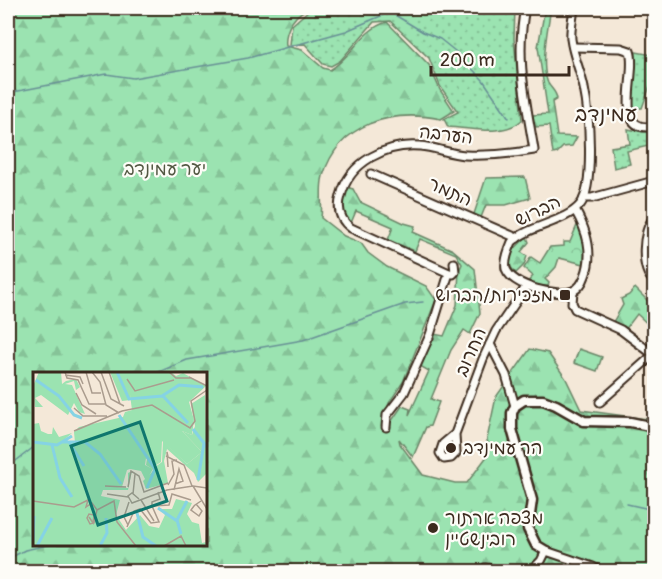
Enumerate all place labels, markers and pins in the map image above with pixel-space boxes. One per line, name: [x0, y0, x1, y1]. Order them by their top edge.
place label: מזכירות/הברוש: [435, 284, 553, 307]
marker: מזכירות/הברוש: [558, 288, 572, 302]
place label: הר עמינדב: [463, 437, 542, 460]
marker: הר עמינדב: [444, 441, 458, 455]
place label: מצפה ארתור רובינשטיין: [445, 507, 544, 551]
marker: מצפה ארתור רובינשטיין: [426, 521, 440, 535]

